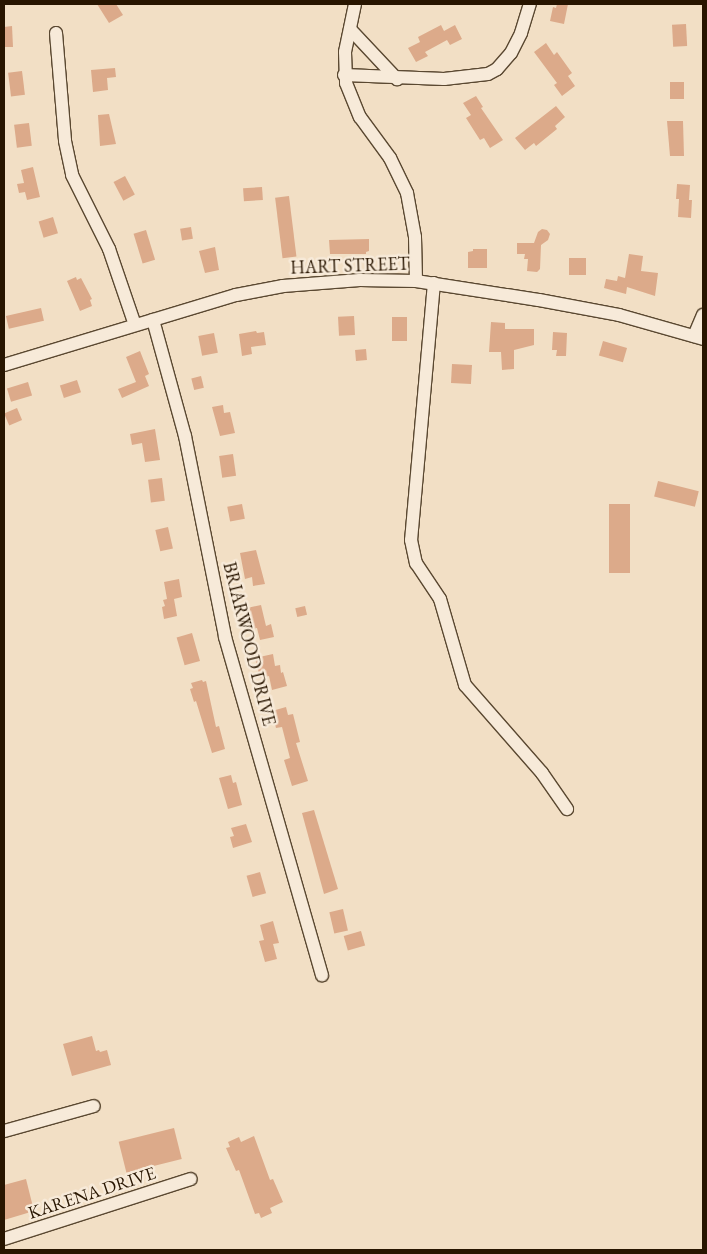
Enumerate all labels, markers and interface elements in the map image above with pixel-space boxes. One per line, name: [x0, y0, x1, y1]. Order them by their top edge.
street label: HART STREET: [290, 253, 410, 279]
street label: BRIARWOOD DRIVE: [218, 560, 280, 728]
street label: KARENA DRIVE: [26, 1162, 158, 1224]

